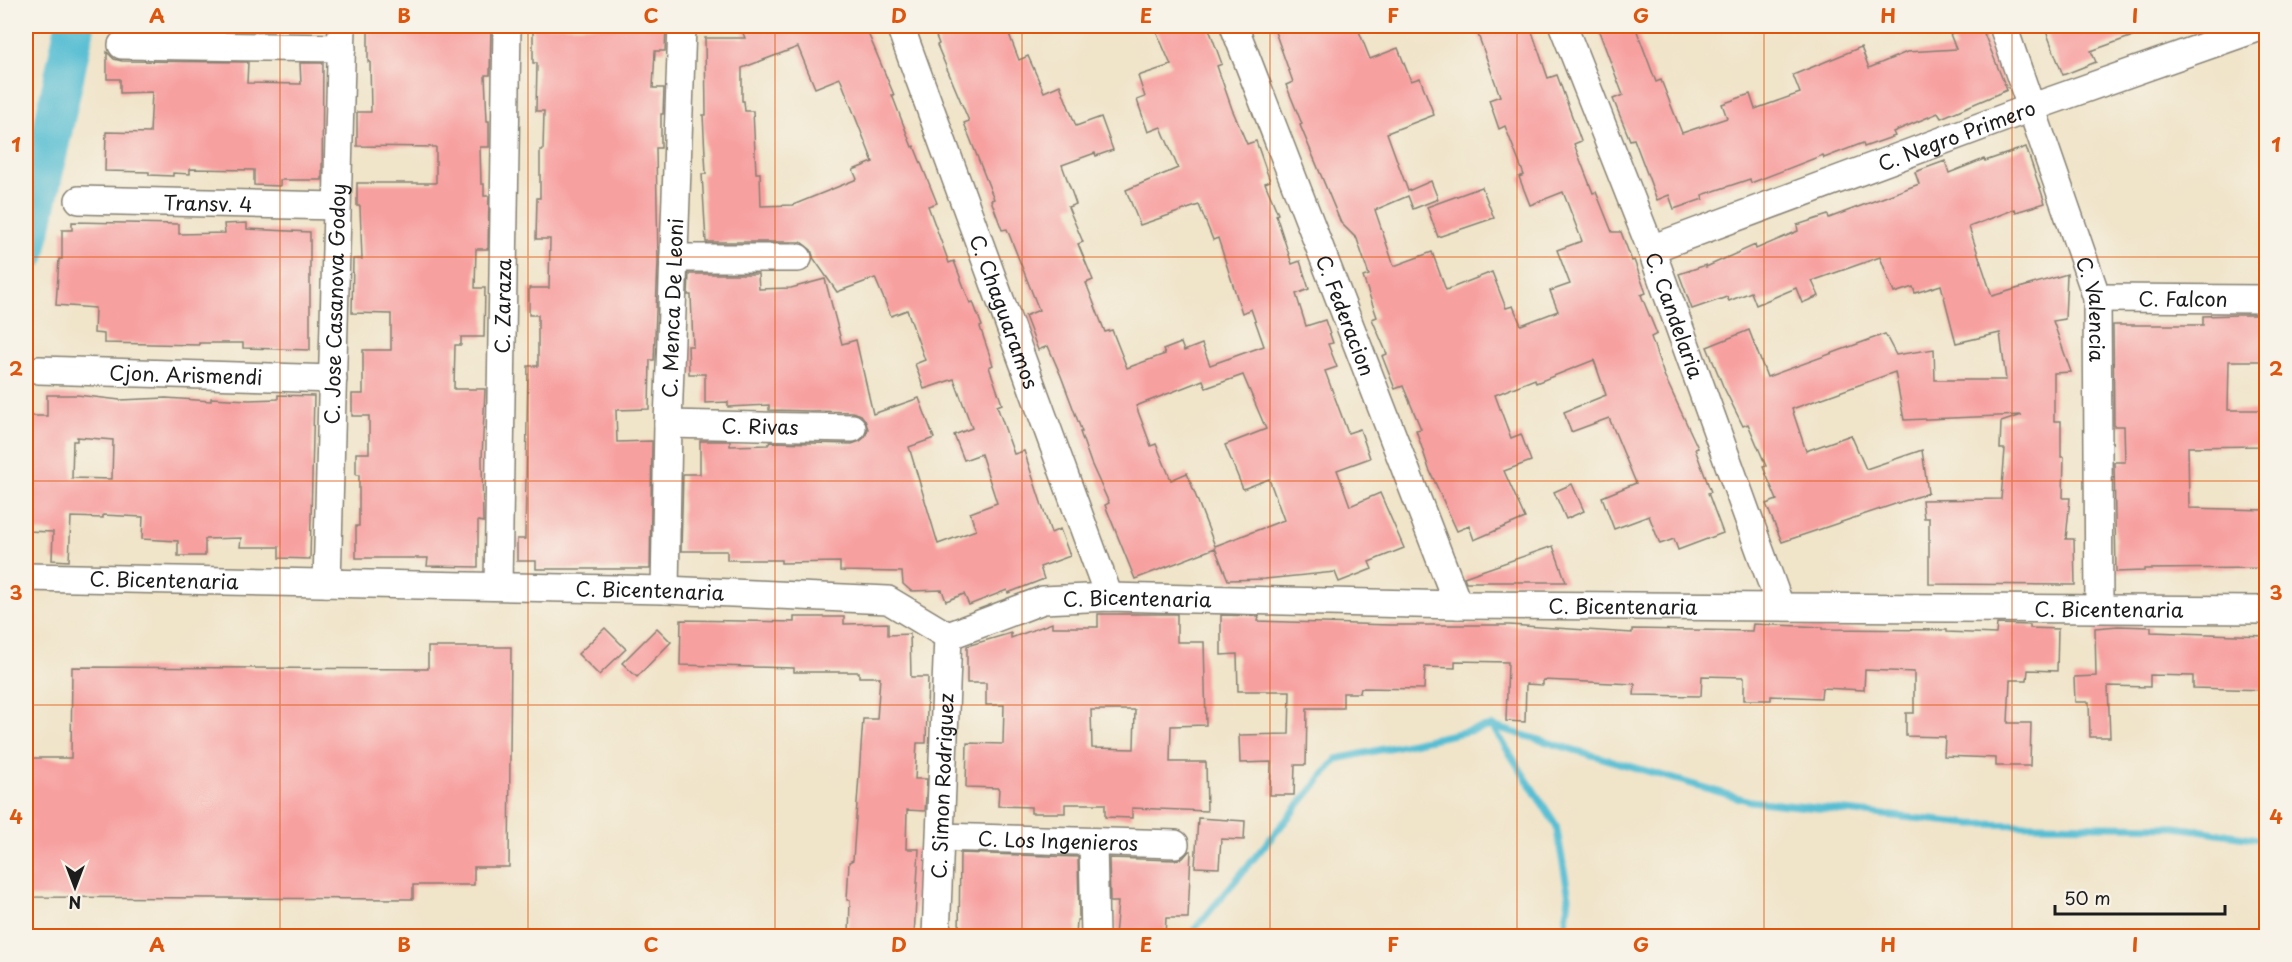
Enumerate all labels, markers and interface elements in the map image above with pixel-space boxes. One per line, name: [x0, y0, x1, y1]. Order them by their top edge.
text: A: [149, 0, 165, 30]
text: B: [397, 0, 411, 30]
text: C: [643, 0, 659, 30]
text: D: [891, 0, 907, 30]
text: E: [1140, 0, 1152, 30]
text: F: [1387, 0, 1399, 30]
text: G: [1633, 0, 1649, 30]
text: H: [1880, 0, 1896, 30]
text: I: [2132, 0, 2138, 30]
street label: C. Negro Primero: [1873, 92, 2040, 178]
text: 1: [11, 129, 21, 159]
text: 1: [2271, 129, 2281, 159]
street label: C. Jose Casanova Godoy: [316, 183, 353, 425]
street label: Transv. 4: [163, 187, 253, 219]
street label: C. Menca De Leoni: [654, 218, 690, 399]
street label: C. Chaguaramos: [963, 230, 1046, 393]
street label: C. Candelaria: [1638, 248, 1712, 383]
street label: C. Federacion: [1309, 250, 1383, 380]
street label: C. Valencia: [2069, 252, 2112, 363]
street label: C. Zaraza: [487, 258, 518, 354]
street label: C. Falcon: [2138, 283, 2228, 314]
text: 2: [9, 353, 23, 383]
text: 2: [2269, 353, 2283, 383]
street label: Cjon. Arismendi: [109, 357, 263, 392]
street label: C. Rivas: [721, 410, 799, 442]
street label: C. Bicentenaria: [89, 563, 239, 596]
street label: C. Bicentenaria: [575, 573, 725, 608]
text: 3: [9, 577, 23, 607]
text: 3: [2269, 577, 2283, 607]
street label: C. Bicentenaria: [1062, 582, 1212, 614]
street label: C. Bicentenaria: [1548, 591, 1698, 621]
street label: C. Bicentenaria: [2034, 594, 2184, 624]
street label: C. Simon Rodriguez: [923, 693, 961, 880]
text: 4: [9, 801, 23, 831]
text: 4: [2269, 801, 2283, 831]
street label: C. Los Ingenieros: [977, 823, 1139, 858]
north arrow: [45, 857, 105, 917]
scale bar: [2055, 878, 2224, 916]
text: 50 m: [2064, 884, 2111, 911]
text: N: [69, 891, 81, 915]
text: A: [149, 929, 165, 959]
text: B: [397, 929, 411, 959]
text: C: [643, 929, 659, 959]
text: D: [891, 929, 907, 959]
text: E: [1140, 929, 1152, 959]
text: F: [1387, 929, 1399, 959]
text: G: [1633, 929, 1649, 959]
text: H: [1880, 929, 1896, 959]
text: I: [2132, 929, 2138, 959]

